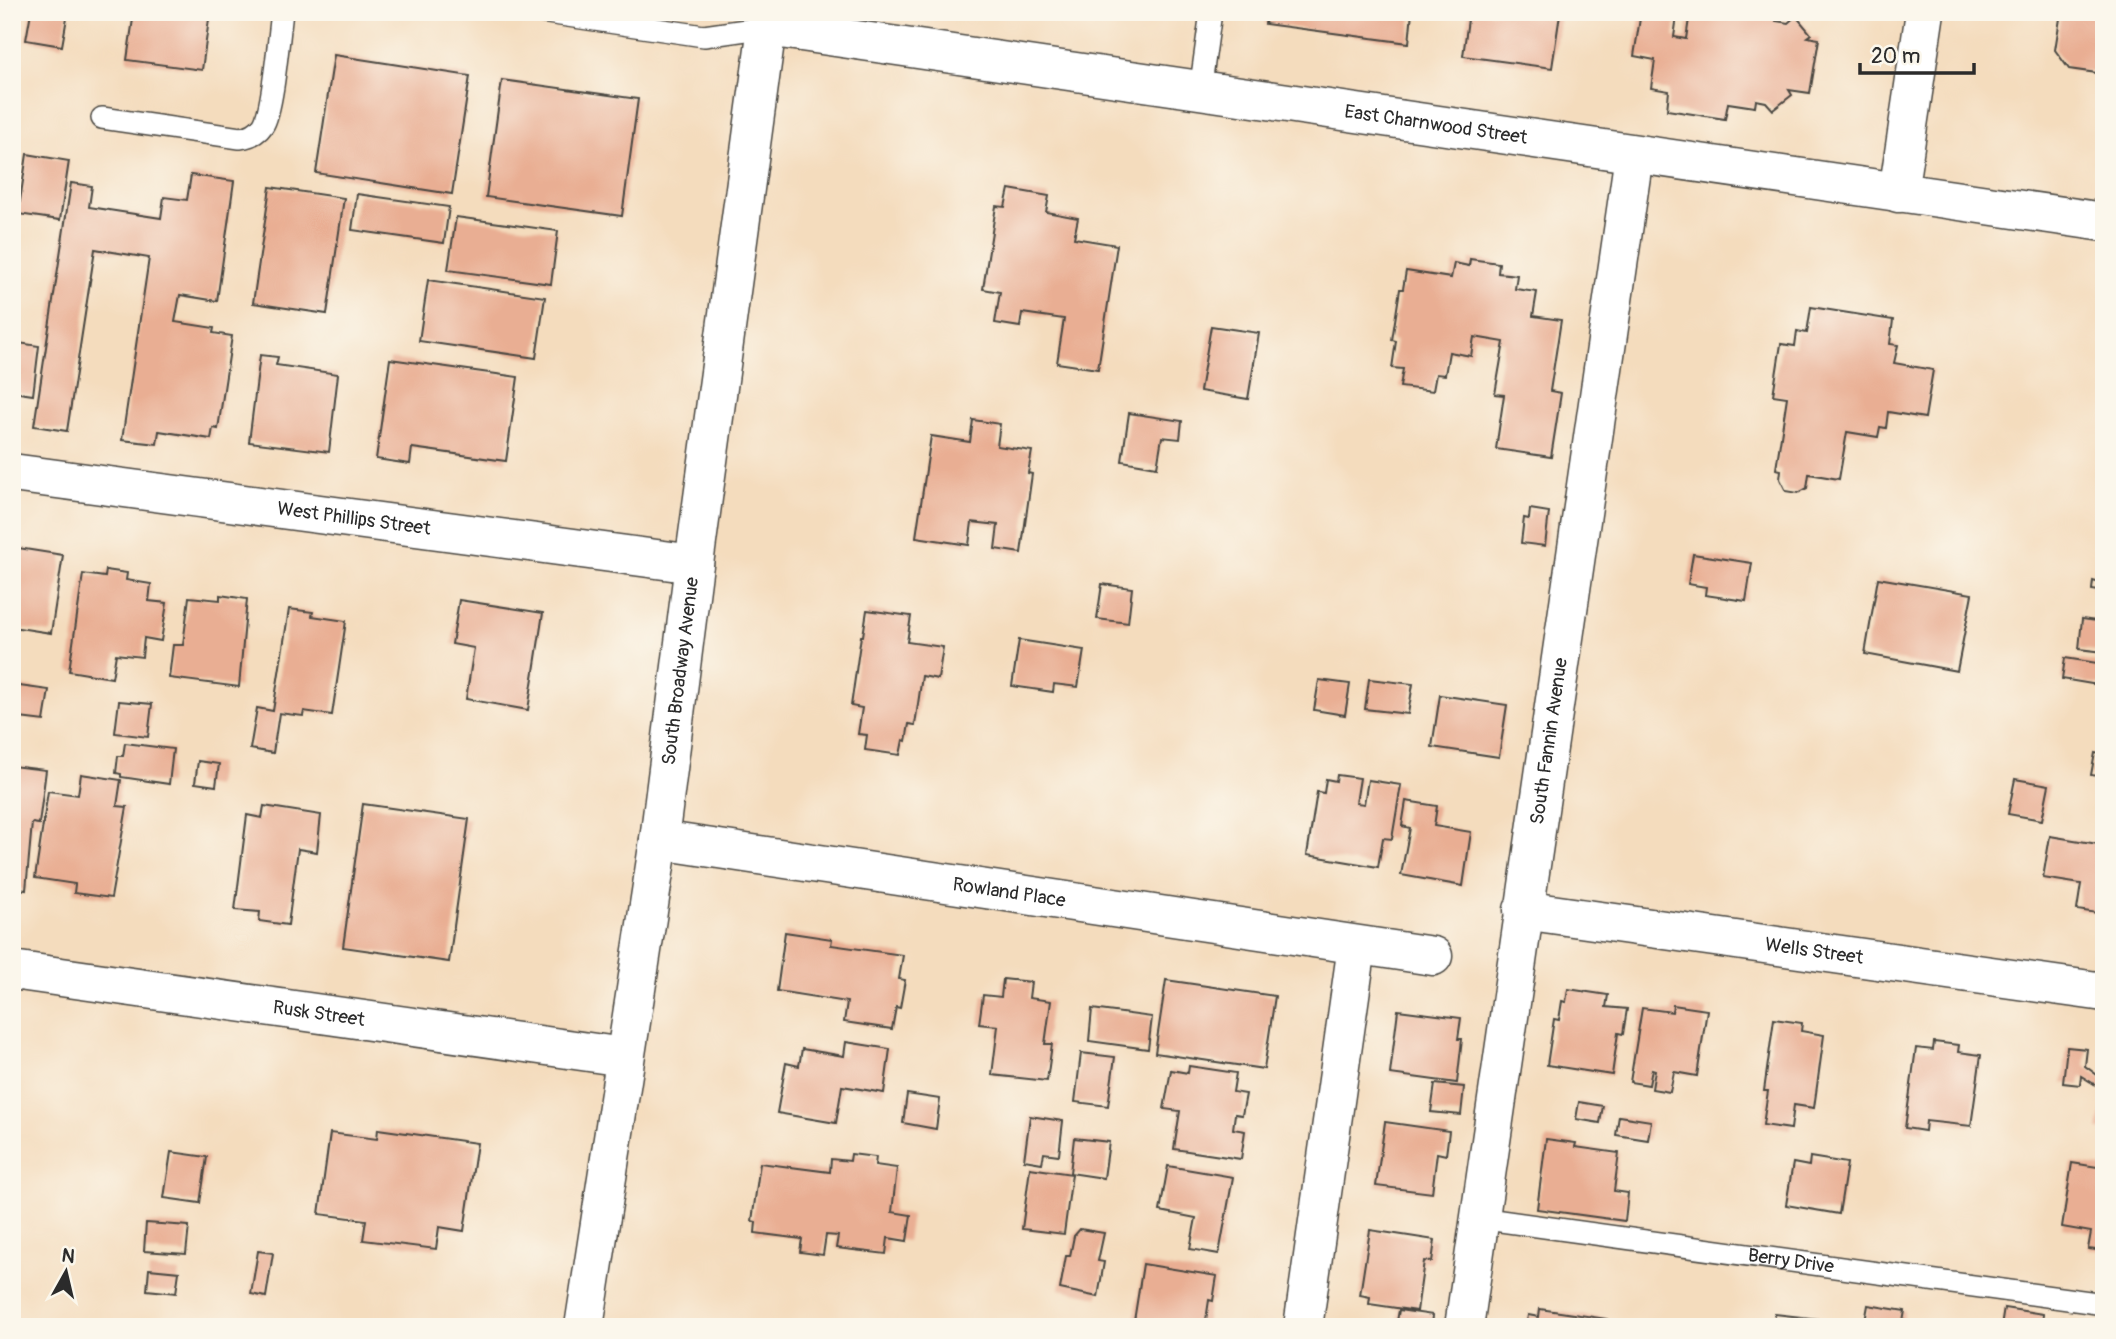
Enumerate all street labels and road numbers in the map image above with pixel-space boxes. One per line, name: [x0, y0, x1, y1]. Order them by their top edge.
street label: East Charnwood Street: [1343, 99, 1529, 150]
street label: West Phillips Street: [276, 497, 432, 541]
street label: South Broadway Avenue: [657, 575, 704, 767]
street label: South Fannin Avenue: [1525, 656, 1573, 826]
street label: Rowland Place: [951, 872, 1068, 913]
street label: Wells Street: [1763, 932, 1865, 970]
street label: Rusk Street: [271, 995, 367, 1032]
street label: Berry Drive: [1747, 1243, 1836, 1279]

